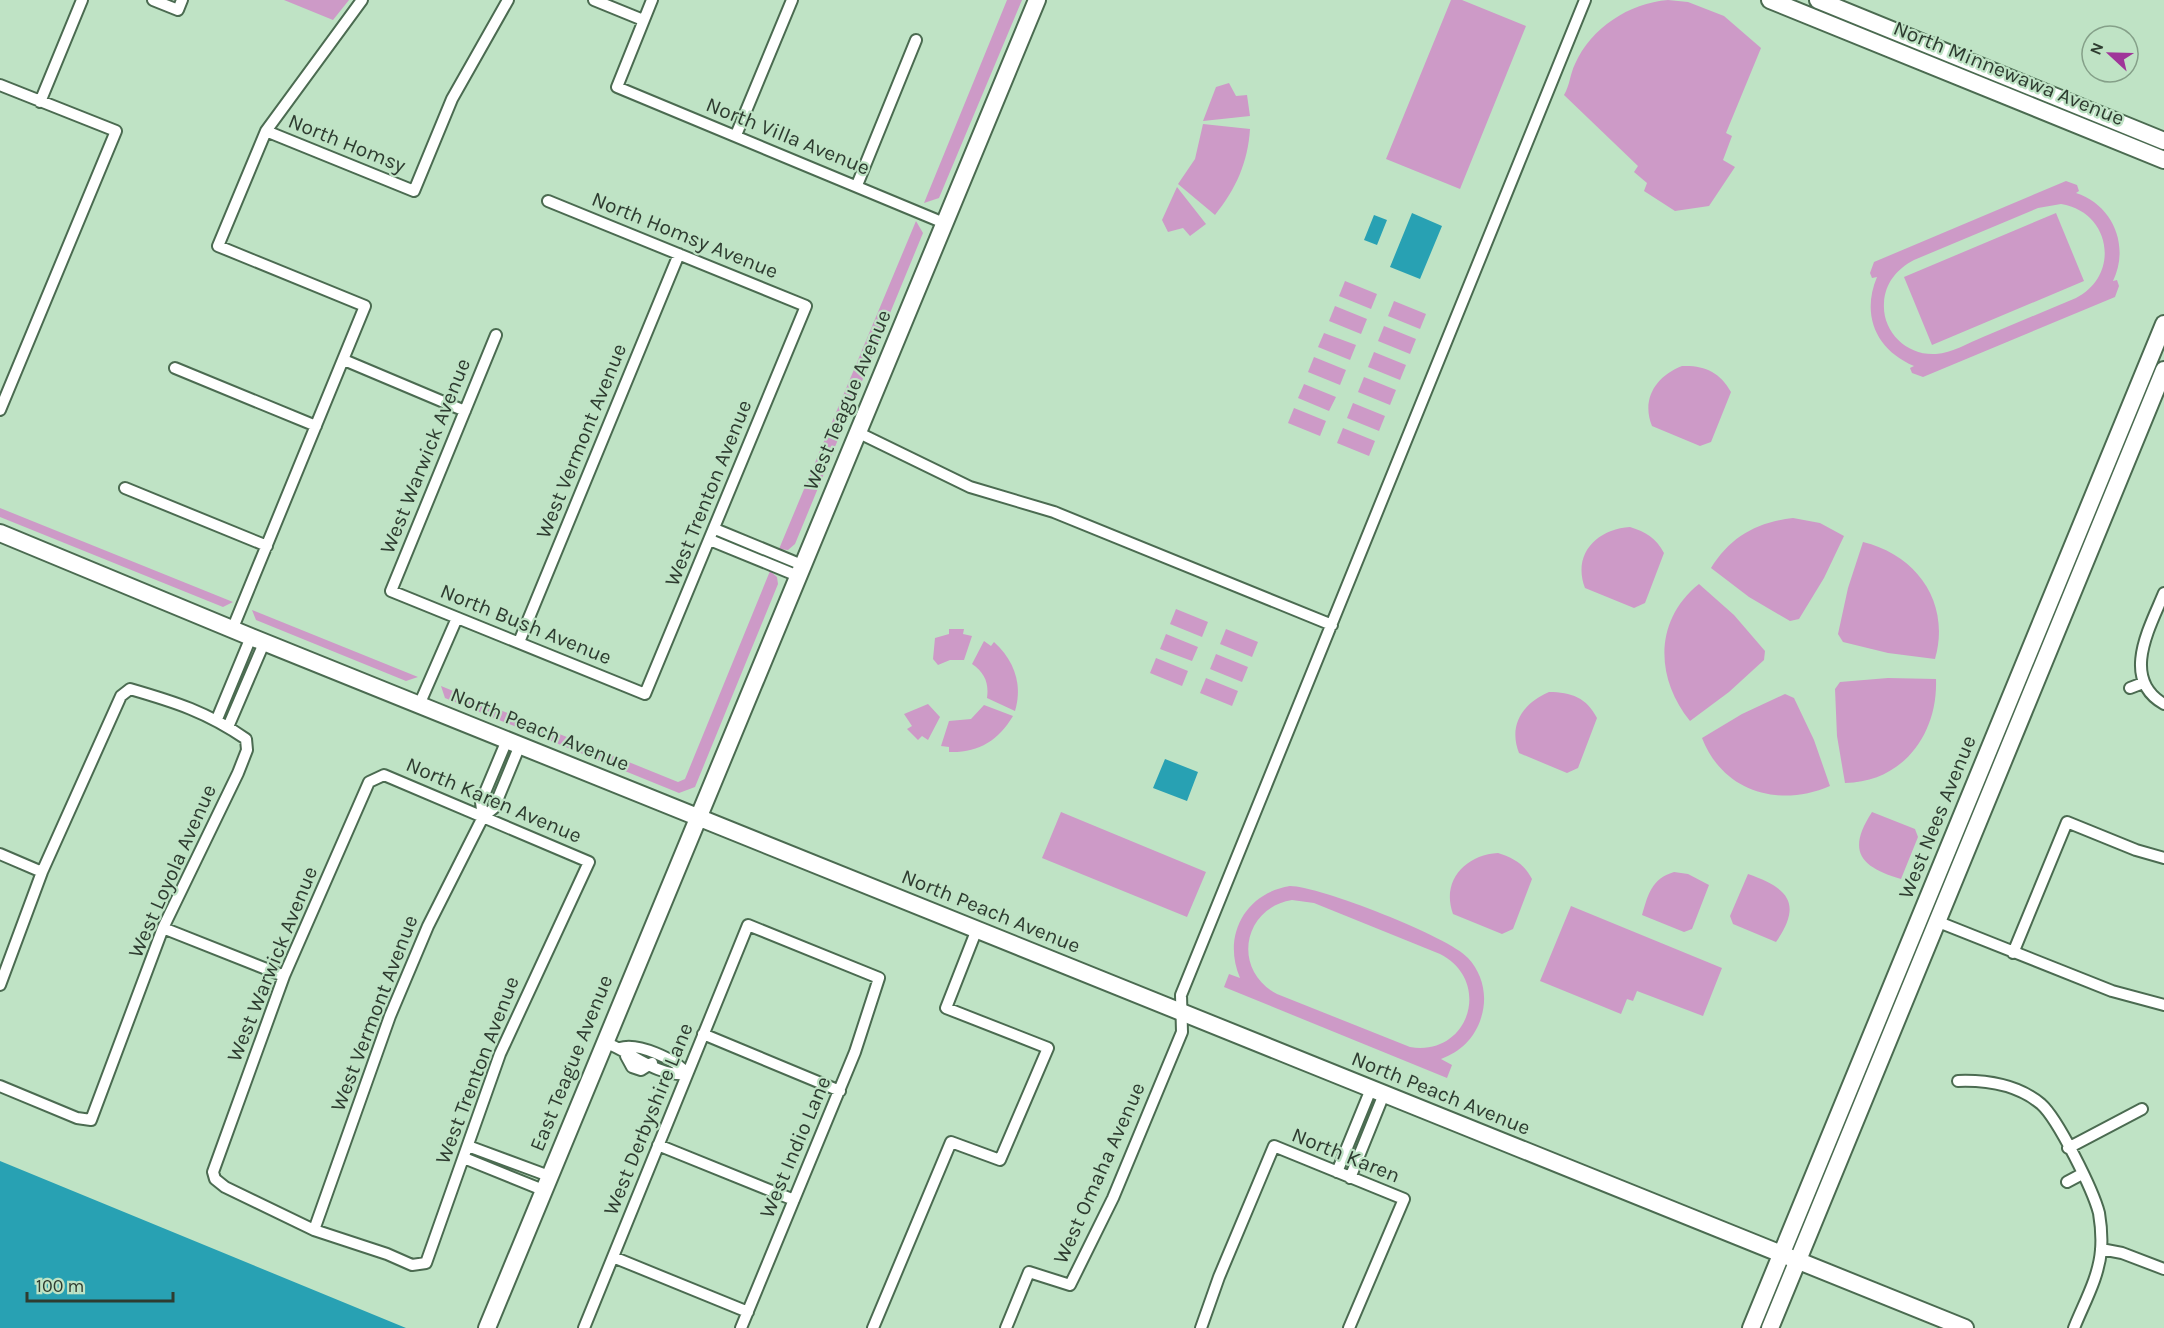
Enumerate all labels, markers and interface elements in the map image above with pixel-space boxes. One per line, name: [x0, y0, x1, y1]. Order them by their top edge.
street label: North Minnewawa Avenue: [1890, 15, 2128, 131]
north arrow: [2080, 24, 2140, 84]
street label: North Villa Avenue: [703, 92, 873, 180]
street label: North Homsy: [285, 109, 409, 178]
street label: North Homsy Avenue: [588, 187, 782, 283]
street label: West Teague Avenue: [798, 306, 896, 494]
street label: West Vermont Avenue: [531, 340, 631, 542]
street label: West Warwick Avenue: [375, 355, 475, 557]
street label: West Trenton Avenue: [660, 396, 756, 590]
street label: North Bush Avenue: [437, 579, 615, 669]
street label: North Peach Avenue: [447, 682, 633, 776]
street label: West Nees Avenue: [1893, 732, 1981, 902]
street label: North Karen Avenue: [403, 752, 585, 848]
street label: West Loyola Avenue: [123, 781, 221, 961]
street label: West Warwick Avenue: [222, 863, 322, 1065]
street label: North Peach Avenue: [898, 864, 1084, 958]
street label: West Vermont Avenue: [326, 912, 422, 1114]
street label: East Teague Avenue: [525, 971, 617, 1155]
street label: West Trenton Avenue: [430, 973, 524, 1167]
street label: West Derbyshire Lane: [598, 1019, 698, 1219]
street label: North Peach Avenue: [1348, 1046, 1534, 1140]
street label: West Indio Lane: [754, 1073, 836, 1221]
street label: West Omaha Avenue: [1048, 1079, 1150, 1267]
street label: North Karen: [1288, 1122, 1404, 1188]
scale bar: [27, 1265, 172, 1303]
text: 100 m: [36, 1275, 84, 1297]

